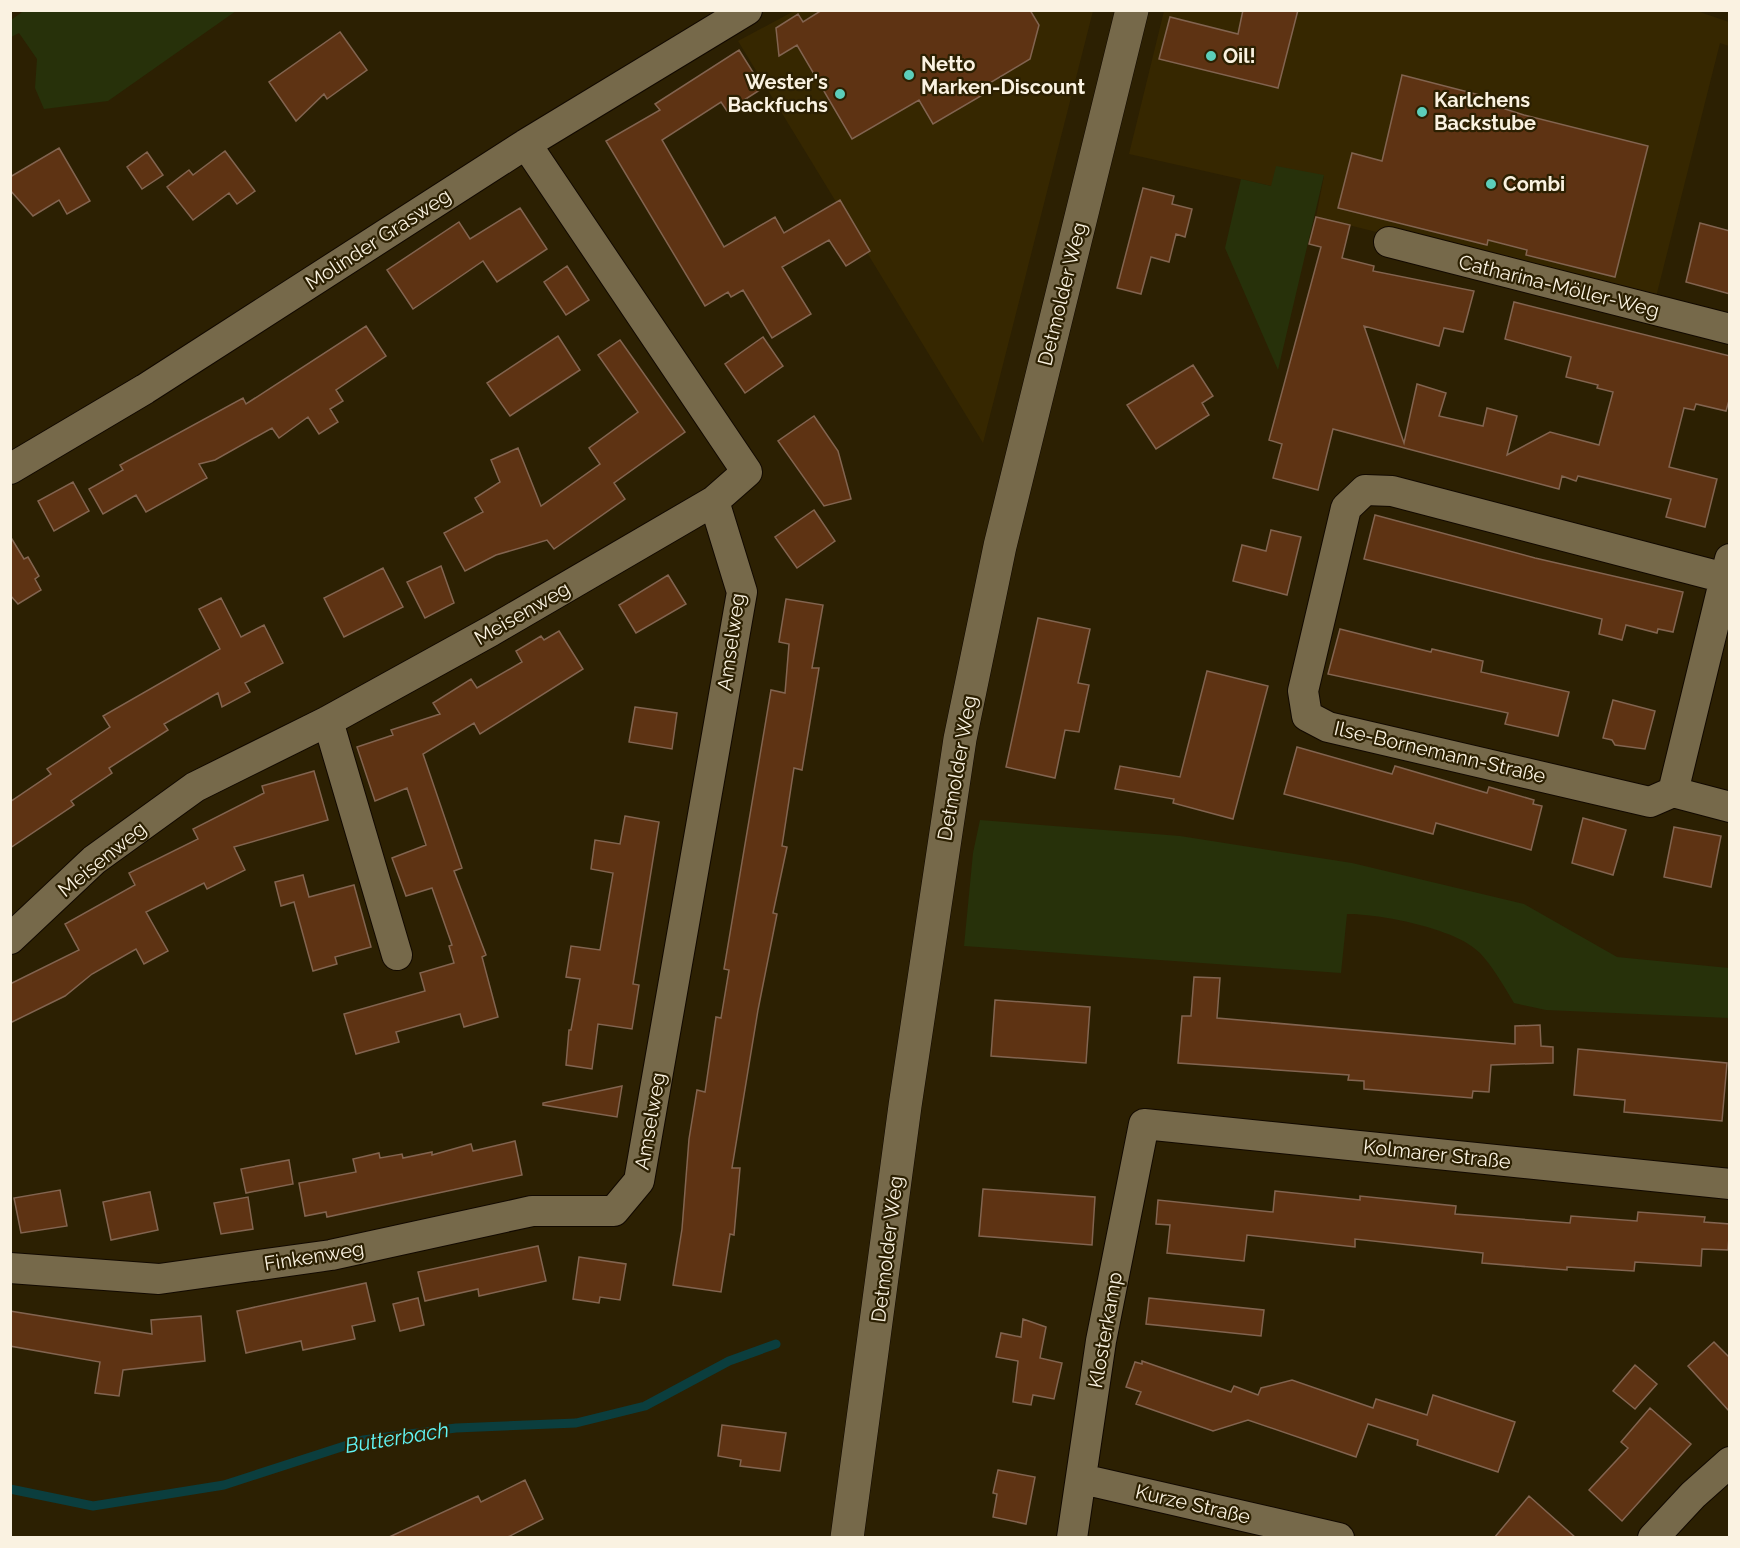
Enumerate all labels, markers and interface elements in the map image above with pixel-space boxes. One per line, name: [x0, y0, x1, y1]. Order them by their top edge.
place label: Oil!: [1223, 44, 1256, 68]
marker: Oil!: [1204, 49, 1218, 63]
place label: Netto Marken-Discount: [921, 52, 1085, 99]
marker: Netto Marken-Discount: [902, 68, 916, 82]
place label: Wester's Backfuchs: [728, 70, 828, 117]
marker: Wester's Backfuchs: [833, 87, 847, 101]
place label: Karlchens Backstube: [1434, 88, 1536, 135]
marker: Karlchens Backstube: [1415, 105, 1429, 119]
place label: Combi: [1503, 172, 1565, 196]
marker: Combi: [1484, 177, 1498, 191]
street label: Molinder Grasweg: [301, 183, 455, 295]
street label: Detmolder Weg: [1033, 220, 1091, 368]
street label: Catharina-Möller-Weg: [1456, 249, 1662, 323]
street label: Meisenweg: [470, 576, 574, 650]
street label: Amselweg: [712, 592, 750, 692]
street label: Detmolder Weg: [932, 693, 982, 843]
street label: Ilse-Bornemann-Straße: [1332, 716, 1548, 788]
street label: Meisenweg: [53, 816, 151, 902]
street label: Amselweg: [630, 1070, 670, 1172]
street label: Kolmarer Straße: [1362, 1134, 1512, 1174]
street label: Detmolder Weg: [866, 1174, 908, 1324]
street label: Finkenweg: [262, 1236, 366, 1276]
street label: Klosterkamp: [1083, 1270, 1127, 1390]
water label: Butterbach: [343, 1417, 451, 1458]
street label: Kurze Straße: [1133, 1479, 1253, 1529]

